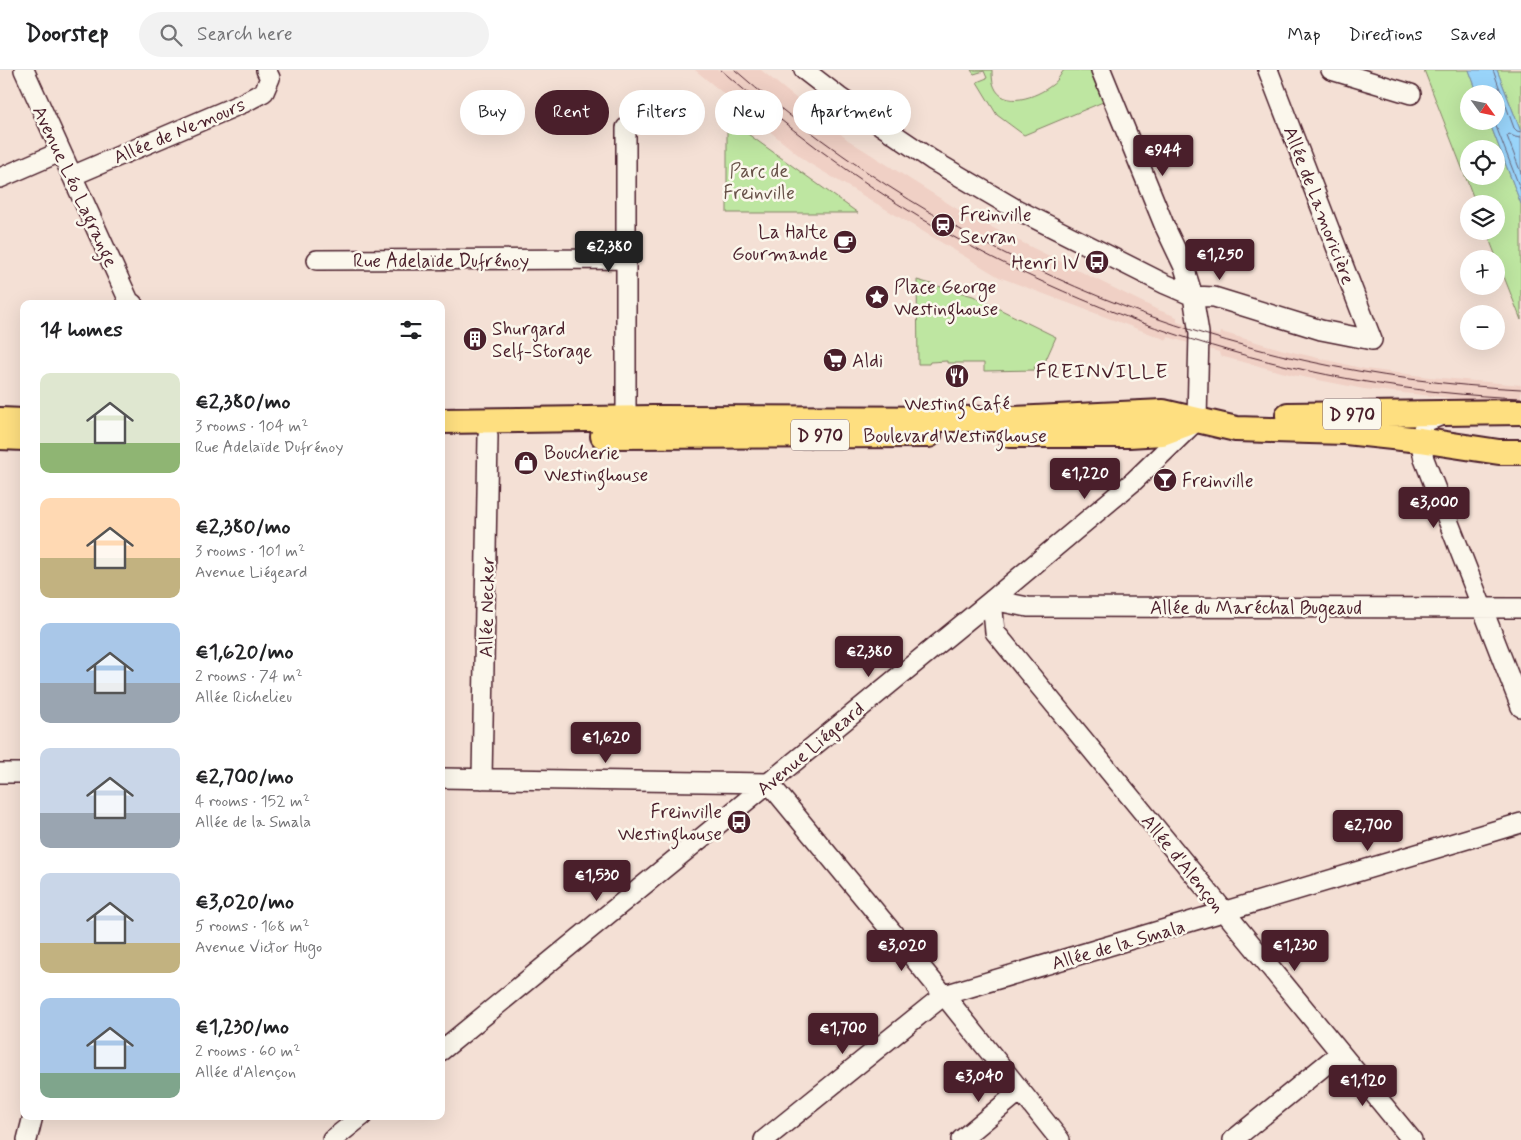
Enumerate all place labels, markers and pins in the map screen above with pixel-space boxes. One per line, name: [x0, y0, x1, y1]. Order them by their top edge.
pin: €944: [1133, 134, 1193, 177]
place label: Freinville Sevran: [960, 203, 1031, 250]
station icon: Freinville Sevran: [930, 212, 956, 238]
place label: La Halte Gourmande: [732, 220, 828, 267]
cafe icon: La Halte Gourmande: [832, 229, 858, 255]
pin: €2,380: [568, 230, 650, 273]
pin: €1,250: [1179, 238, 1261, 281]
bus stop icon: Henri IV: [1084, 249, 1110, 275]
place label: Henri IV: [1011, 251, 1080, 276]
place label: Place George Westinghouse: [894, 275, 998, 325]
place icon: Place George Westinghouse: [864, 284, 890, 310]
place label: Shurgard Self-Storage: [492, 317, 592, 365]
building icon: Shurgard Self-Storage: [462, 326, 488, 352]
supermarket icon: Aldi: [822, 347, 848, 373]
place label: Aldi: [852, 349, 883, 374]
restaurant icon: Westing Café: [944, 363, 970, 389]
place label: Westing Café: [904, 392, 1010, 420]
place label: Boucherie Westinghouse: [544, 441, 648, 491]
shop icon: Boucherie Westinghouse: [513, 450, 539, 476]
pin: €1,220: [1044, 458, 1126, 500]
bar icon: Freinville: [1152, 467, 1178, 493]
place label: Freinville: [1182, 469, 1253, 494]
pin: €3,000: [1393, 486, 1475, 529]
pin: €2,380: [828, 636, 910, 678]
pin: €1,620: [565, 722, 647, 764]
place label: Freinville Westinghouse: [618, 800, 722, 850]
bus stop icon: Freinville Westinghouse: [726, 809, 752, 835]
pin: €2,700: [1327, 810, 1409, 852]
pin: €1,530: [556, 860, 638, 902]
pin: €3,020: [861, 930, 943, 972]
pin: €1,230: [1254, 930, 1336, 972]
pin: €1,700: [802, 1012, 884, 1055]
pin: €3,040: [938, 1060, 1020, 1103]
pin: €1,120: [1322, 1064, 1404, 1107]

